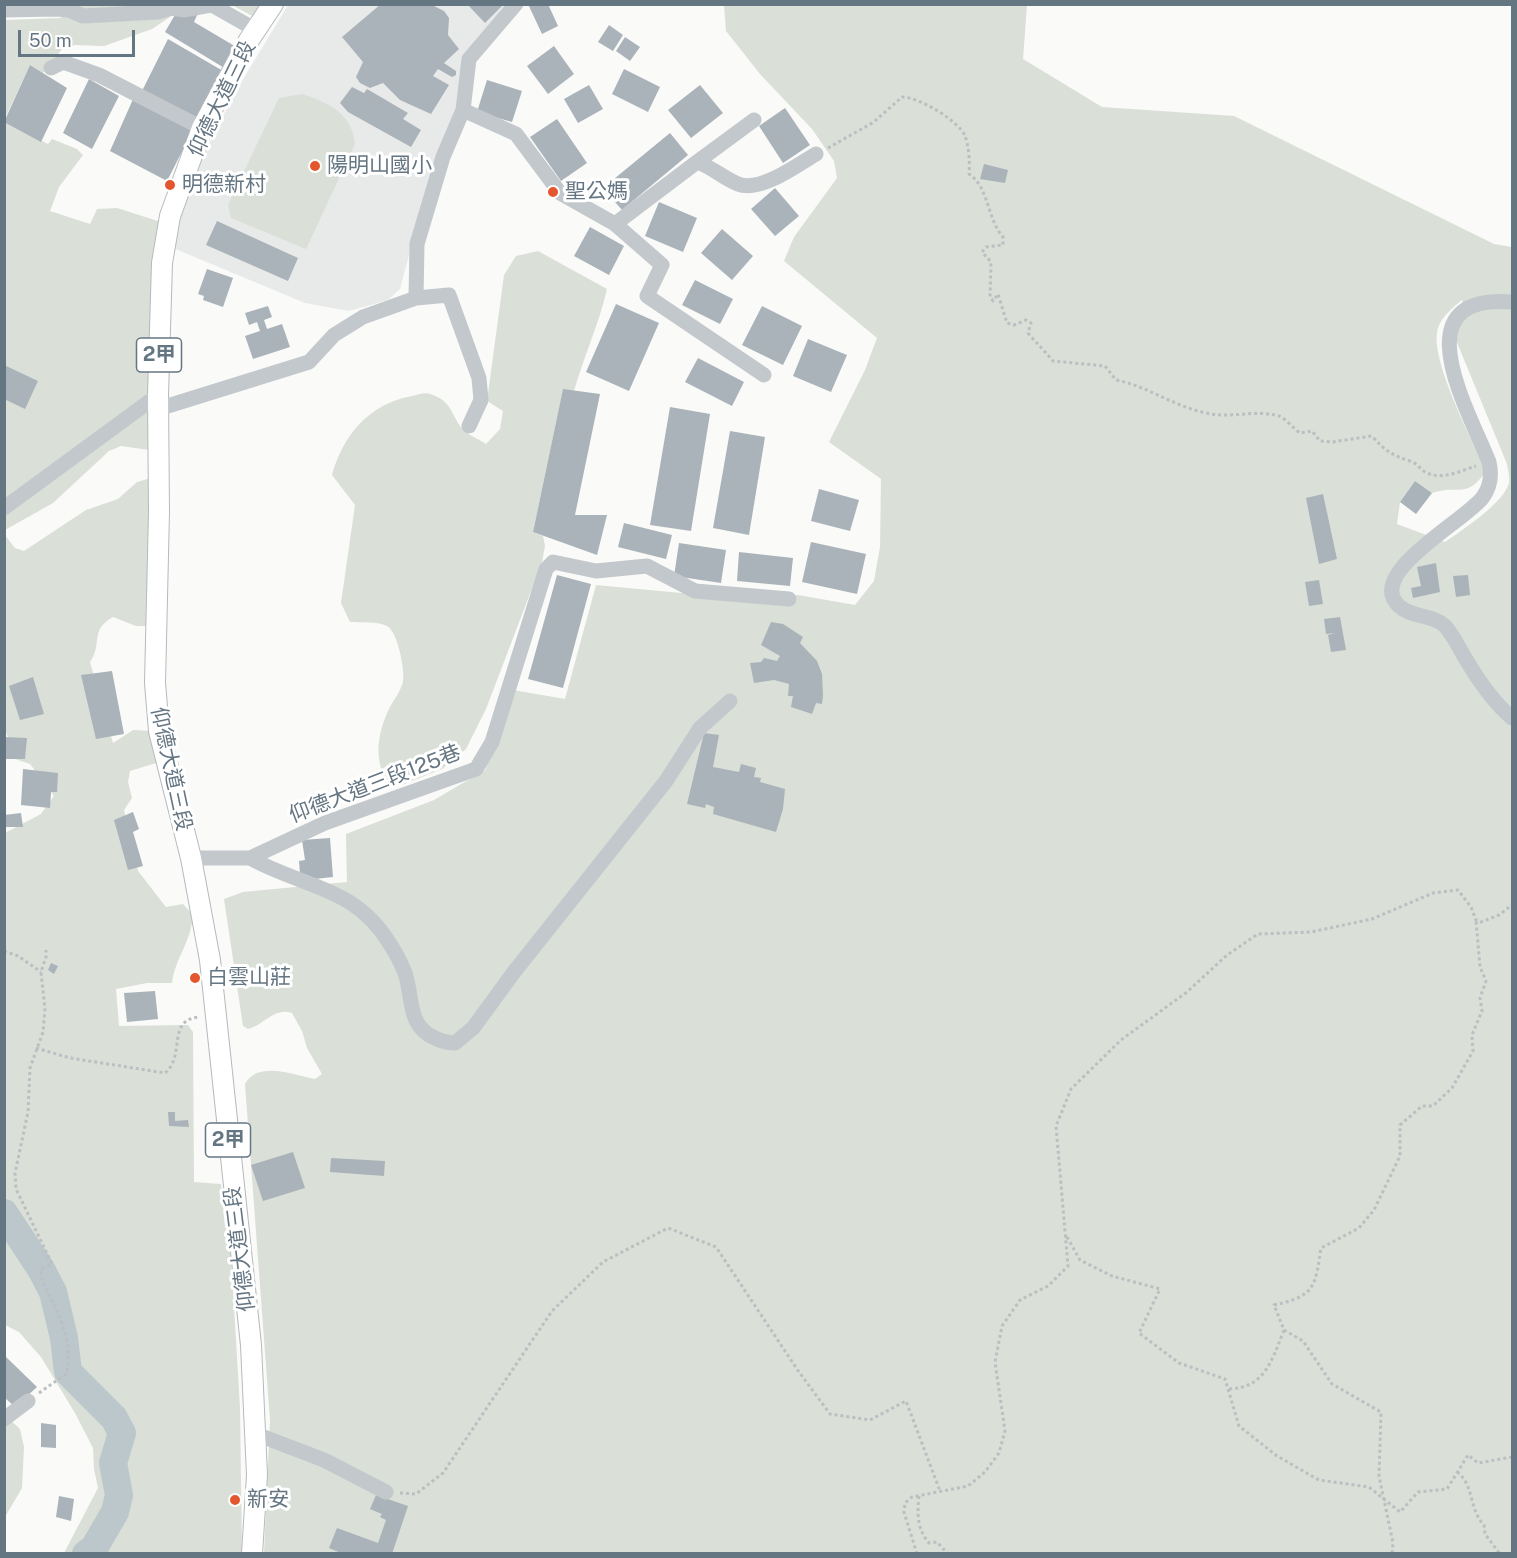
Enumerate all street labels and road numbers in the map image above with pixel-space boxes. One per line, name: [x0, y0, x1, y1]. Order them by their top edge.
street label: 仰德大道三段: [183, 37, 261, 161]
road number: 2甲: [136, 338, 182, 372]
street label: 仰德大道三段: [146, 705, 196, 833]
street label: 仰德大道三段125巷: [286, 740, 464, 828]
road number: 2甲: [206, 1123, 250, 1157]
street label: 仰德大道三段: [220, 1185, 260, 1313]

